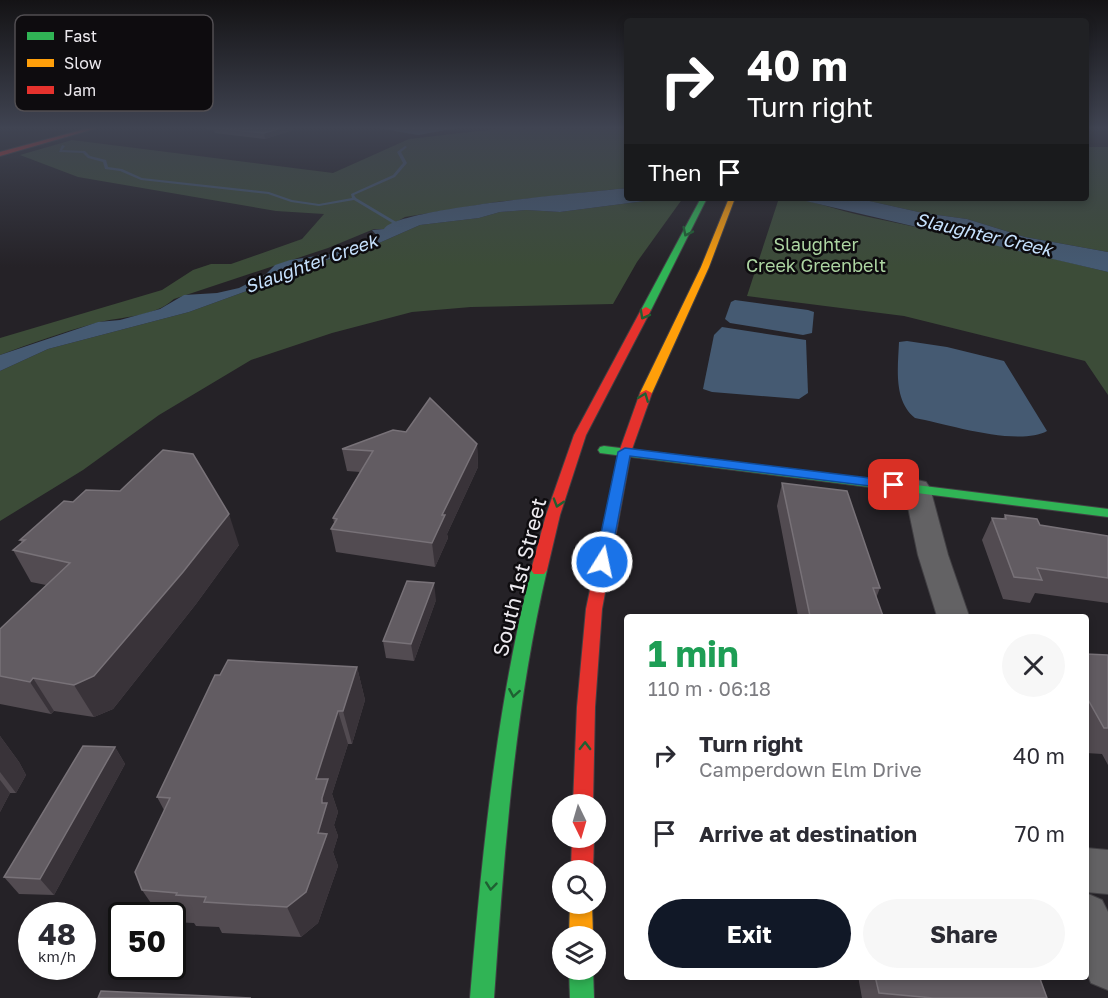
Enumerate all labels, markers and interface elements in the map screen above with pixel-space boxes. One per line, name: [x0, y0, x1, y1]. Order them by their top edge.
legend: [15, 15, 213, 111]
text: Fast: [64, 26, 97, 46]
text: 40 m: [747, 40, 848, 90]
icon: right: [648, 42, 726, 120]
text: Slow: [64, 53, 102, 73]
text: Jam: [64, 80, 96, 100]
text: Turn right: [747, 91, 873, 123]
icon: arrive: [713, 156, 746, 189]
text: Then: [648, 159, 701, 186]
water label: Slaughter Creek: [914, 208, 1056, 261]
one-way arrow: [683, 226, 695, 237]
water label: Slaughter Creek: [242, 228, 382, 297]
park label: Slaughter Creek Greenbelt: [746, 233, 886, 276]
one-way arrow: [640, 308, 651, 319]
one-way arrow: [637, 392, 650, 402]
pin: [868, 459, 919, 510]
icon: arrive: [877, 468, 910, 501]
street label: South 1st Street: [487, 495, 551, 659]
one-way arrow: [553, 497, 565, 508]
position arrow: [570, 530, 634, 594]
text: 1 min: [648, 632, 739, 675]
button: close: [1002, 634, 1065, 697]
text: 110 m · 06:18: [648, 676, 771, 700]
one-way arrow: [509, 688, 521, 698]
text: Turn right: [699, 730, 803, 757]
icon: right: [648, 739, 681, 772]
one-way arrow: [579, 741, 591, 750]
text: 40 m: [1013, 742, 1065, 769]
text: Camperdown Elm Drive: [699, 757, 922, 781]
north arrow: [552, 794, 606, 848]
map controls: [552, 794, 606, 980]
icon: arrive: [648, 817, 681, 850]
text: Arrive at destination: [699, 820, 917, 847]
text: 70 m: [1015, 820, 1065, 847]
button: search: [552, 860, 606, 914]
one-way arrow: [485, 882, 498, 891]
button: Exit: [648, 899, 851, 968]
button: Share: [863, 899, 1065, 968]
speed limit sign: 50: [108, 902, 186, 980]
text: 48: [38, 916, 76, 952]
button: layers: [552, 926, 606, 980]
text: km/h: [38, 947, 76, 965]

